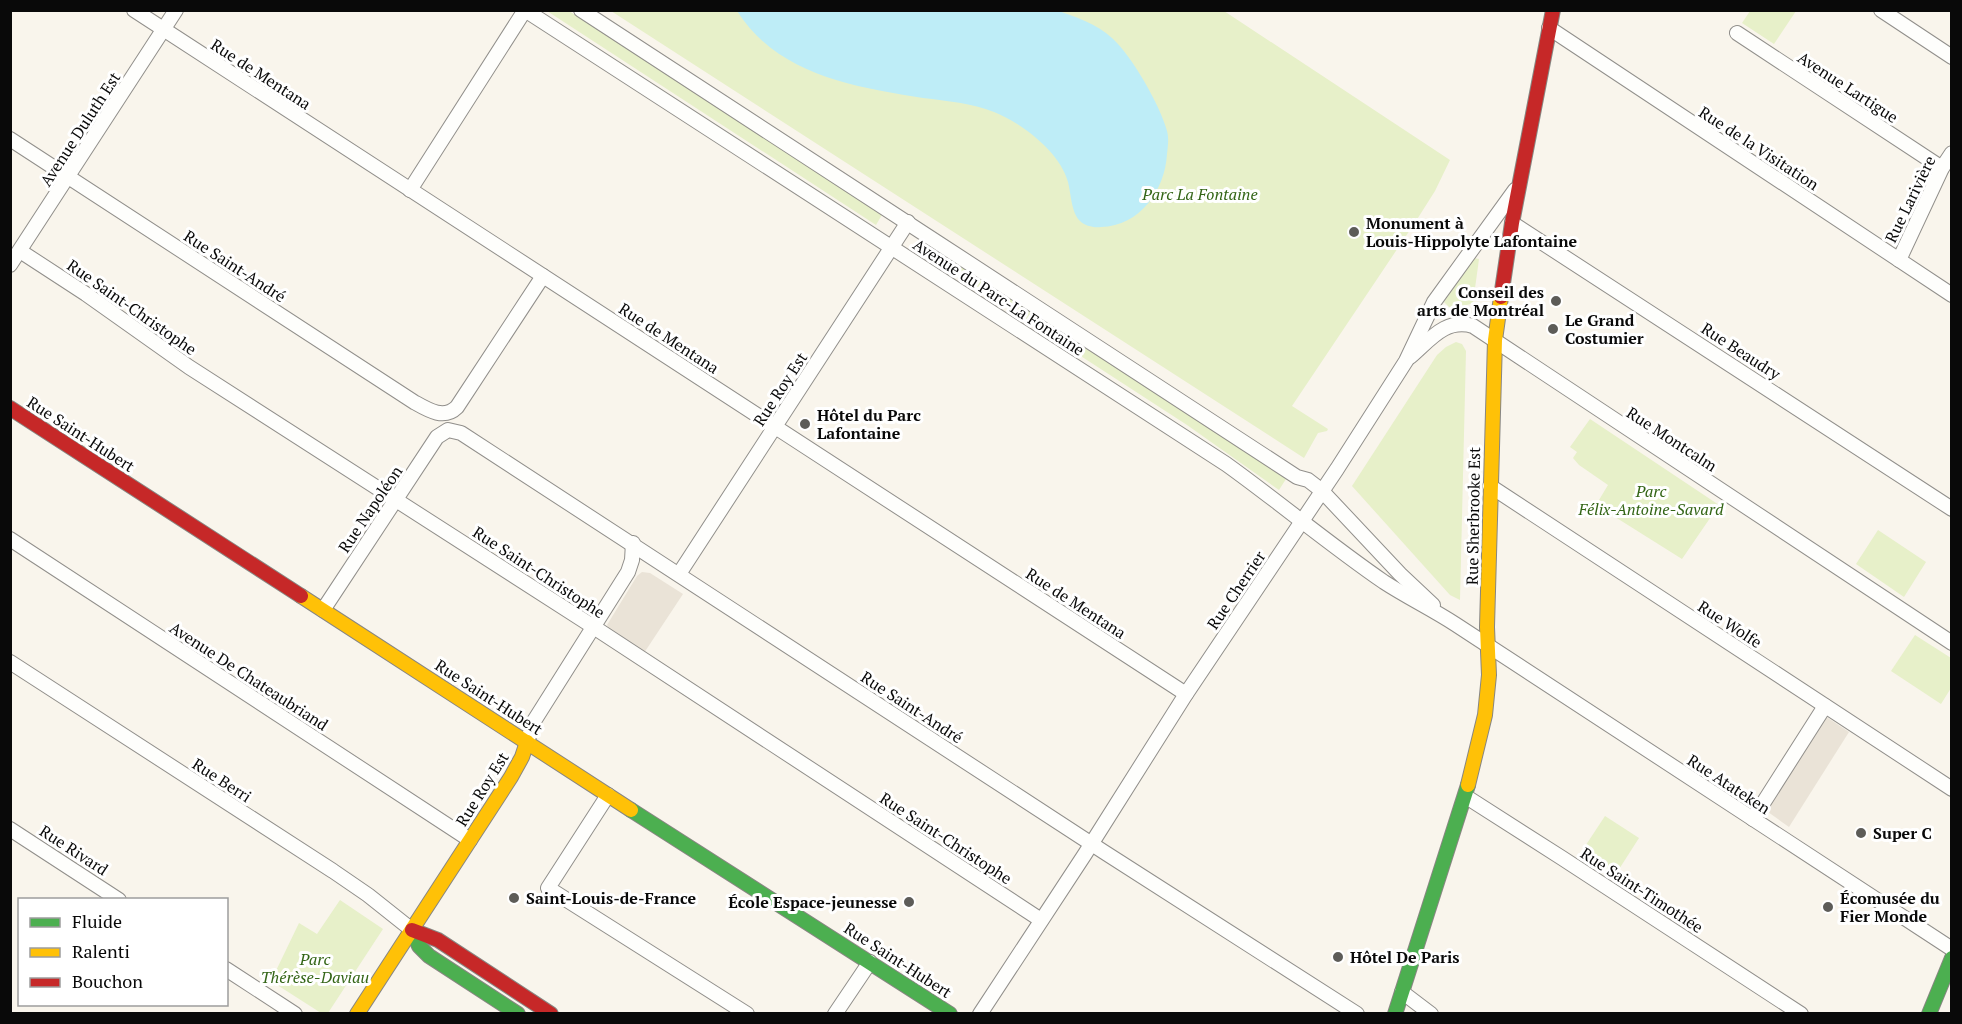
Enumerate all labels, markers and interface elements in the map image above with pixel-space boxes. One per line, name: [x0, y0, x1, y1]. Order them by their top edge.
street label: Rue de Mentana: [207, 33, 315, 115]
street label: Avenue Lartigue: [1793, 46, 1903, 128]
street label: Avenue Duluth Est: [35, 68, 125, 190]
street label: Rue de la Visitation: [1695, 101, 1824, 195]
street label: Rue Larivière: [1879, 152, 1941, 246]
park label: Parc La Fontaine: [1141, 183, 1258, 205]
place label: Monument à Louis-Hippolyte Lafontaine: [1366, 212, 1577, 252]
street label: Rue Saint-André: [180, 225, 290, 307]
marker: Monument à Louis-Hippolyte Lafontaine: [1347, 225, 1361, 239]
street label: Avenue du Parc-La Fontaine: [909, 233, 1089, 361]
street label: Rue Saint-Christophe: [63, 254, 201, 360]
place label: Conseil des arts de Montréal: [1417, 281, 1544, 321]
marker: Conseil des arts de Montréal: [1549, 294, 1563, 308]
street label: Rue de Mentana: [615, 297, 723, 379]
place label: Le Grand Costumier: [1565, 309, 1644, 349]
street label: Rue Beaudry: [1697, 317, 1785, 385]
marker: Le Grand Costumier: [1546, 322, 1560, 336]
street label: Rue Roy Est: [748, 348, 812, 430]
street label: Rue Saint-Hubert: [23, 391, 139, 477]
street label: Rue Montcalm: [1623, 402, 1722, 477]
place label: Hôtel du Parc Lafontaine: [817, 404, 921, 444]
marker: Hôtel du Parc Lafontaine: [798, 417, 812, 431]
street label: Rue Sherbrooke Est: [1461, 447, 1485, 585]
street label: Rue Napoléon: [333, 461, 407, 557]
park label: Parc Félix-Antoine-Savard: [1577, 480, 1724, 520]
street label: Rue Saint-Christophe: [469, 521, 609, 623]
street label: Rue Cherrier: [1202, 546, 1271, 634]
street label: Rue de Mentana: [1022, 562, 1130, 644]
street label: Rue Wolfe: [1694, 595, 1766, 653]
street label: Avenue De Chateaubriand: [166, 616, 333, 736]
street label: Rue Saint-Hubert: [431, 654, 547, 740]
street label: Rue Saint-André: [857, 666, 967, 748]
street label: Rue Roy Est: [450, 748, 514, 830]
street label: Rue Atateken: [1683, 749, 1775, 819]
street label: Rue Berri: [188, 753, 256, 807]
street label: Rue Saint-Christophe: [876, 787, 1016, 889]
street label: Rue Rivard: [35, 820, 113, 880]
place label: Super C: [1873, 822, 1932, 844]
marker: Super C: [1854, 826, 1868, 840]
street label: Rue Saint-Timothée: [1576, 842, 1708, 938]
place label: Saint-Louis-de-France: [526, 887, 696, 909]
place label: Écomusée du Fier Monde: [1840, 887, 1940, 927]
marker: Saint-Louis-de-France: [507, 891, 521, 905]
place label: École Espace-jeunesse: [728, 891, 897, 913]
marker: École Espace-jeunesse: [902, 895, 916, 909]
legend: [18, 898, 228, 1006]
marker: Écomusée du Fier Monde: [1821, 900, 1835, 914]
text: Fluide: [72, 909, 122, 933]
street label: Rue Saint-Hubert: [840, 917, 956, 1003]
text: Ralenti: [72, 939, 130, 963]
place label: Hôtel De Paris: [1350, 946, 1460, 968]
park label: Parc Thérèse-Daviau: [261, 948, 369, 988]
marker: Hôtel De Paris: [1331, 950, 1345, 964]
text: Bouchon: [72, 969, 143, 993]

